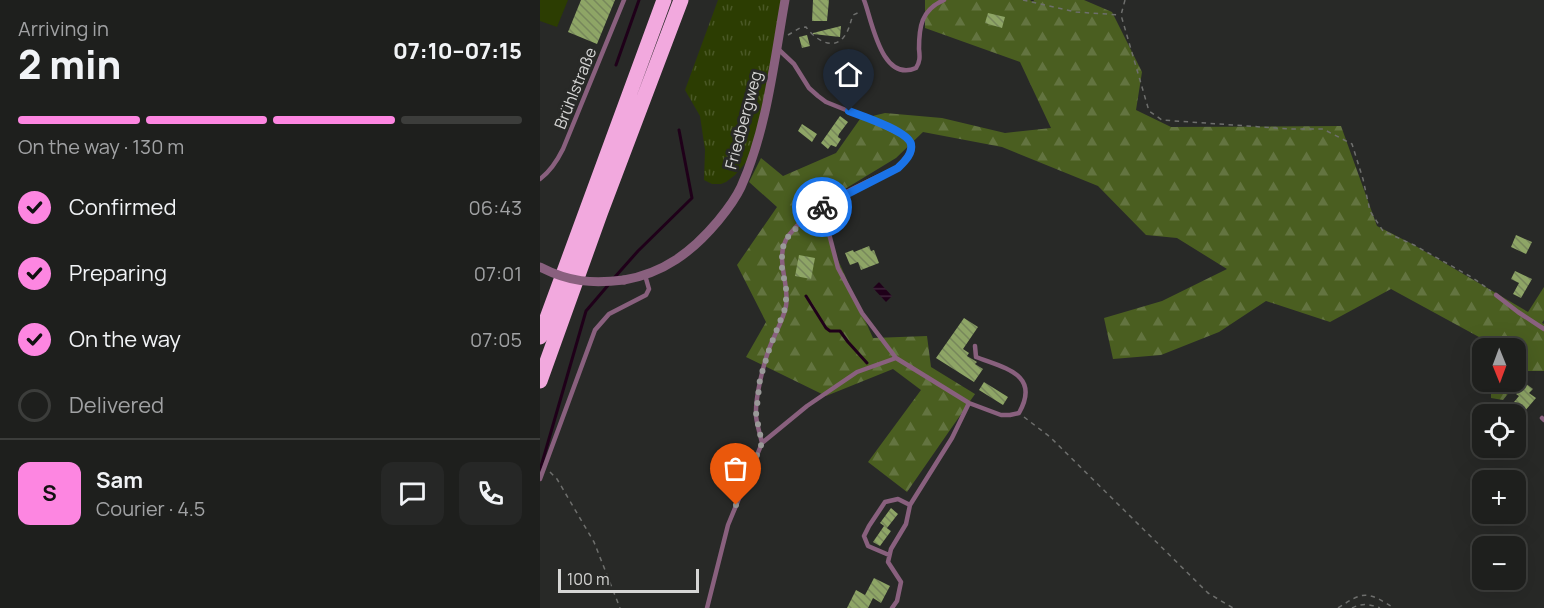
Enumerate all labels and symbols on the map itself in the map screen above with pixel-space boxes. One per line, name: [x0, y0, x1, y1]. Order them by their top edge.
street label: Brühlstraße: [549, 44, 601, 132]
pin: [823, 49, 874, 111]
street label: Friedbergweg: [719, 68, 767, 172]
courier: [792, 177, 852, 237]
north arrow: [1472, 338, 1526, 392]
pin: [710, 443, 761, 505]
scale bar: [558, 566, 699, 594]

